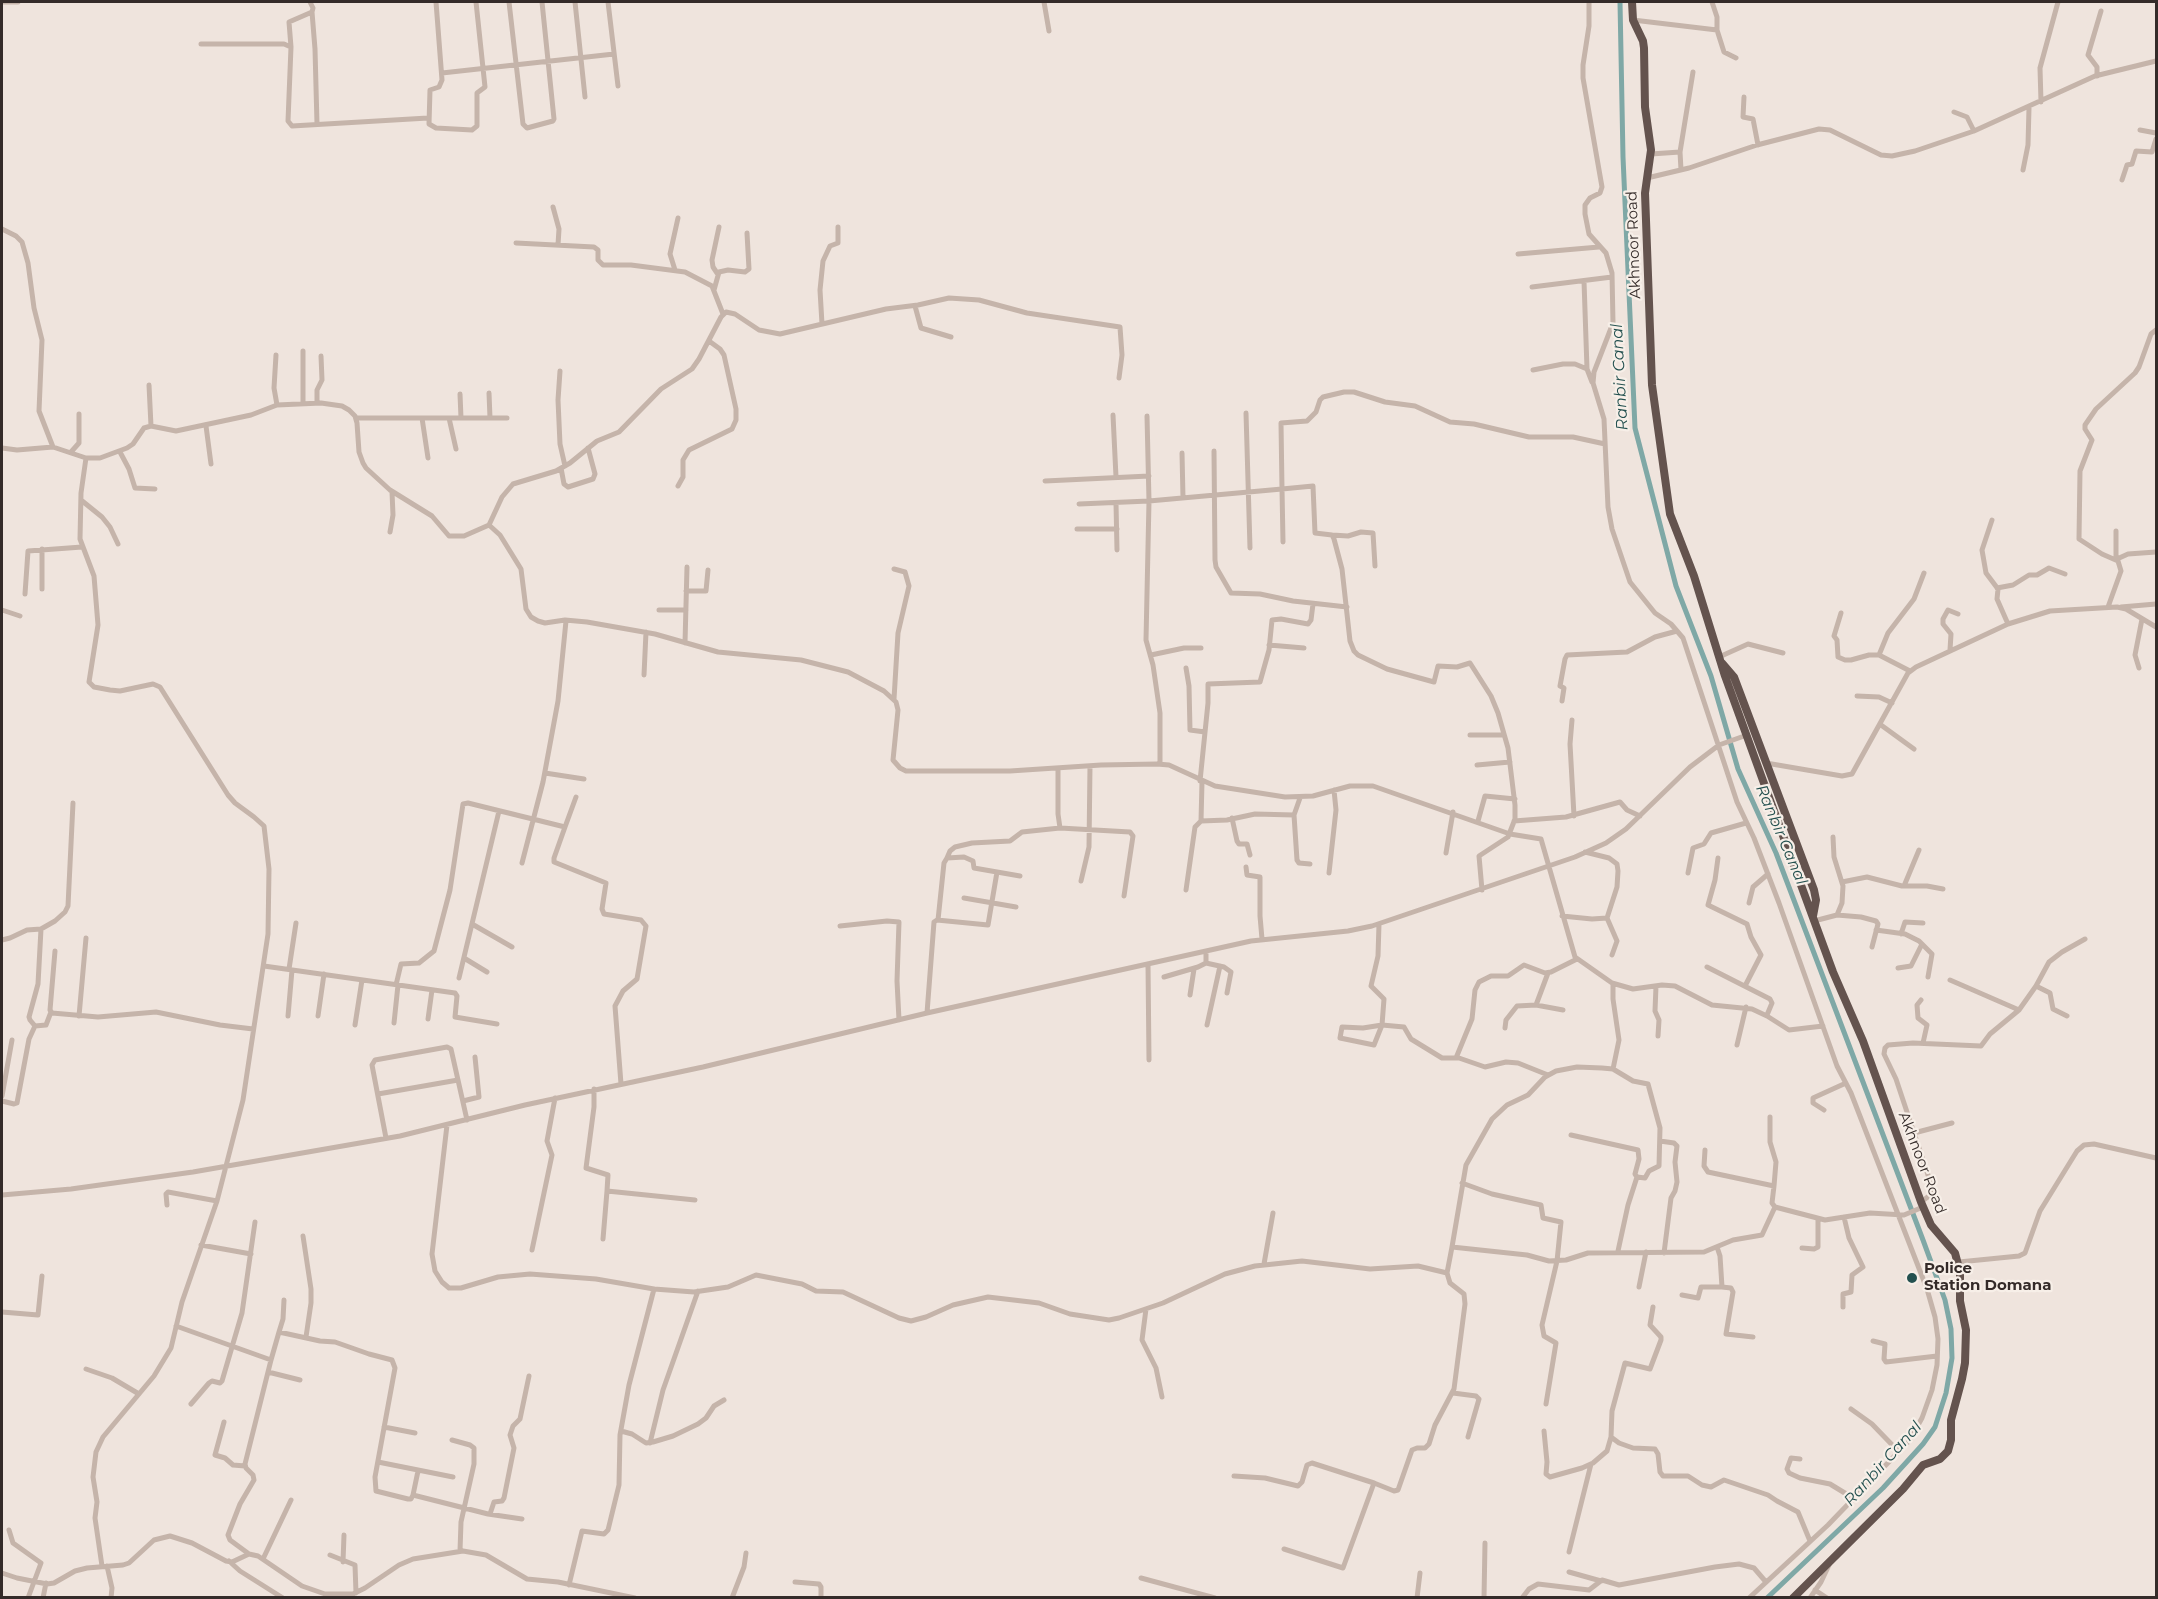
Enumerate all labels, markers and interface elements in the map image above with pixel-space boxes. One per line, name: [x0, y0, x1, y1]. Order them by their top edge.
street label: Akhnoor Road: [1623, 191, 1645, 299]
water label: Ranbir Canal: [1608, 323, 1632, 431]
water label: Ranbir Canal: [1751, 782, 1811, 888]
street label: Akhnoor Road: [1894, 1109, 1950, 1217]
place label: Police Station Domana: [1924, 1260, 2051, 1295]
marker: Police Station Domana: [1905, 1271, 1919, 1285]
water label: Ranbir Canal: [1840, 1418, 1926, 1510]

